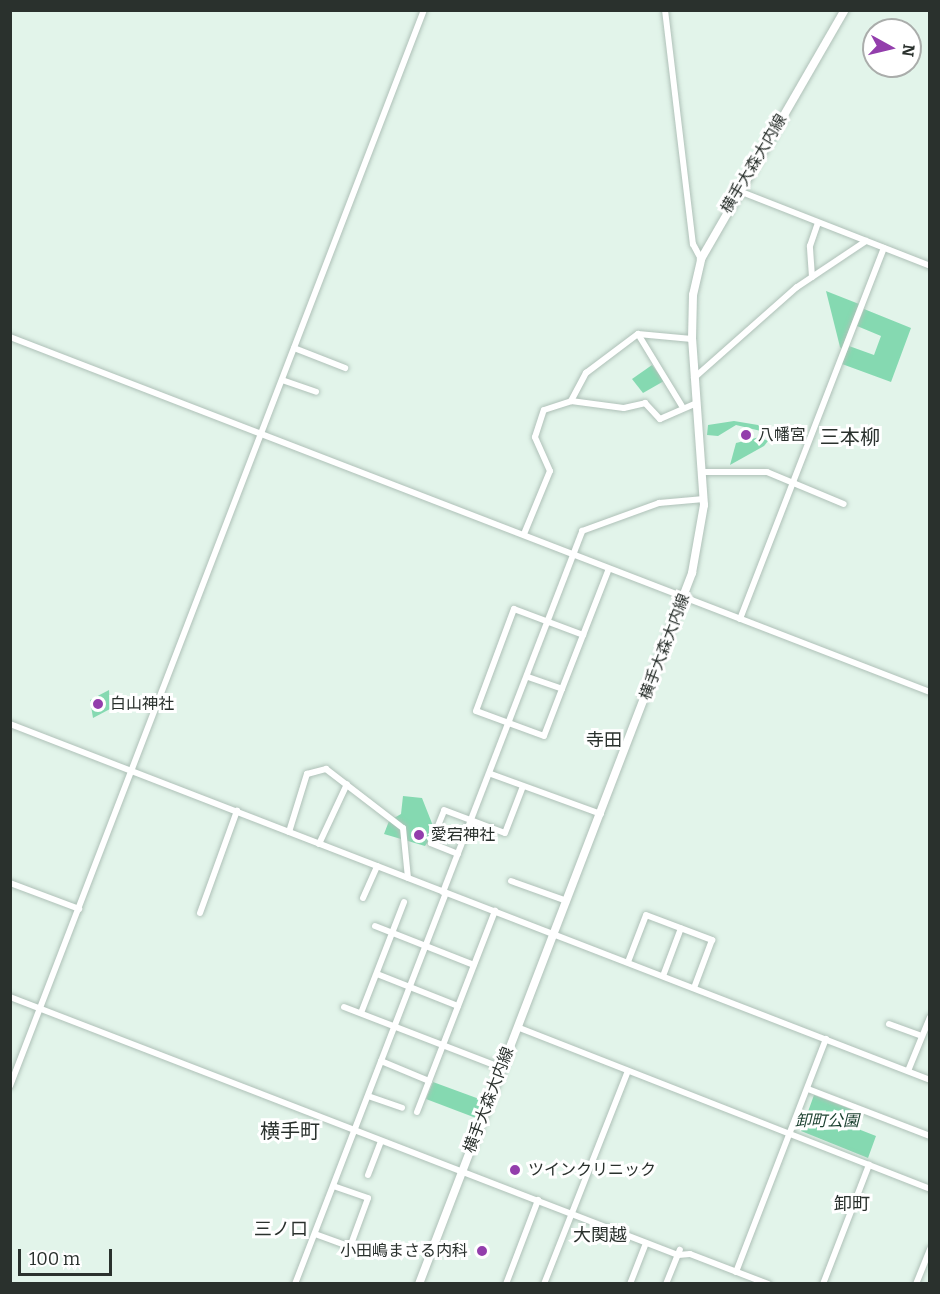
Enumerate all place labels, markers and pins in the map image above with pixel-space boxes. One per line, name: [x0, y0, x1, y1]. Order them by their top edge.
place label: 八幡宮: [758, 425, 806, 445]
marker: 八幡宮: [739, 428, 753, 442]
place label: 白山神社: [110, 694, 174, 714]
marker: 白山神社: [91, 697, 105, 711]
place label: 愛宕神社: [431, 825, 495, 845]
marker: 愛宕神社: [412, 828, 426, 842]
place label: ツインクリニック: [528, 1160, 656, 1180]
marker: ツインクリニック: [506, 1161, 524, 1179]
place label: 小田嶋まさる内科: [340, 1241, 468, 1261]
marker: 小田嶋まさる内科: [473, 1242, 491, 1260]

